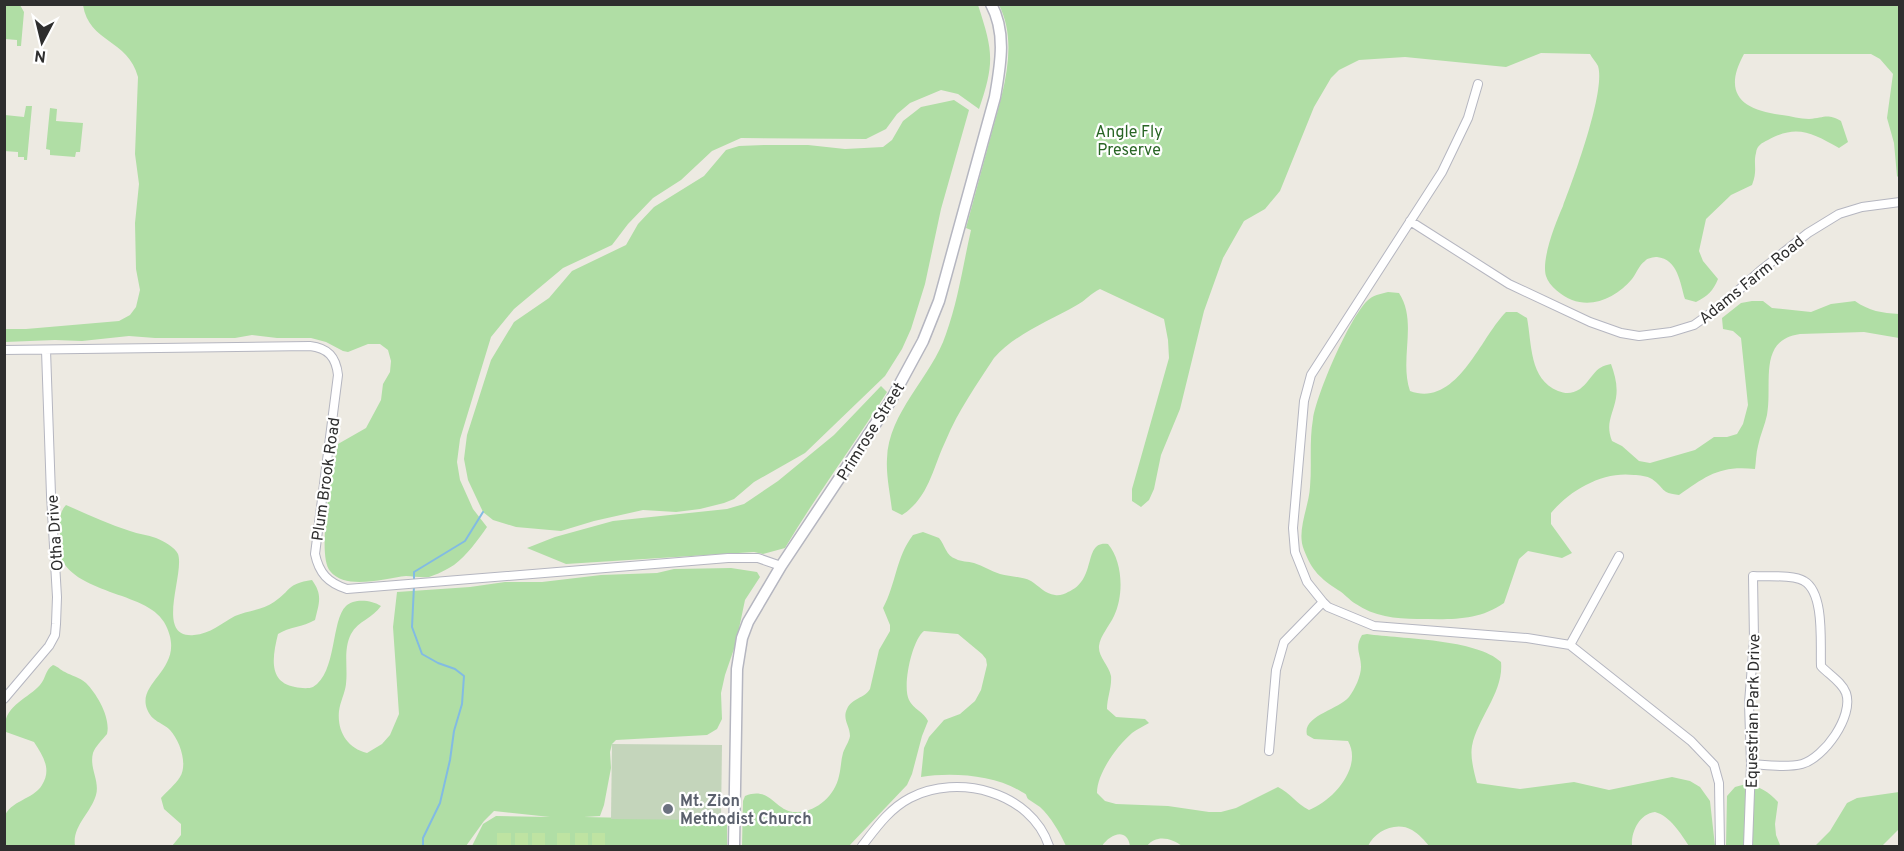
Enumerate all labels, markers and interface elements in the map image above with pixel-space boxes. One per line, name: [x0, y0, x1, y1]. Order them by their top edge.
north arrow: [12, 12, 72, 72]
text: N: [33, 44, 47, 66]
park label: Angle Fly Preserve: [1095, 123, 1163, 161]
street label: Adams Farm Road: [1695, 232, 1809, 329]
street label: Primrose Street: [833, 379, 910, 485]
street label: Plum Brook Road: [308, 416, 346, 542]
street label: Otha Drive: [43, 494, 69, 572]
street label: Equestrian Park Drive: [1743, 634, 1765, 788]
place label: Mt. Zion Methodist Church: [680, 792, 812, 830]
marker: Mt. Zion Methodist Church: [661, 802, 675, 816]

